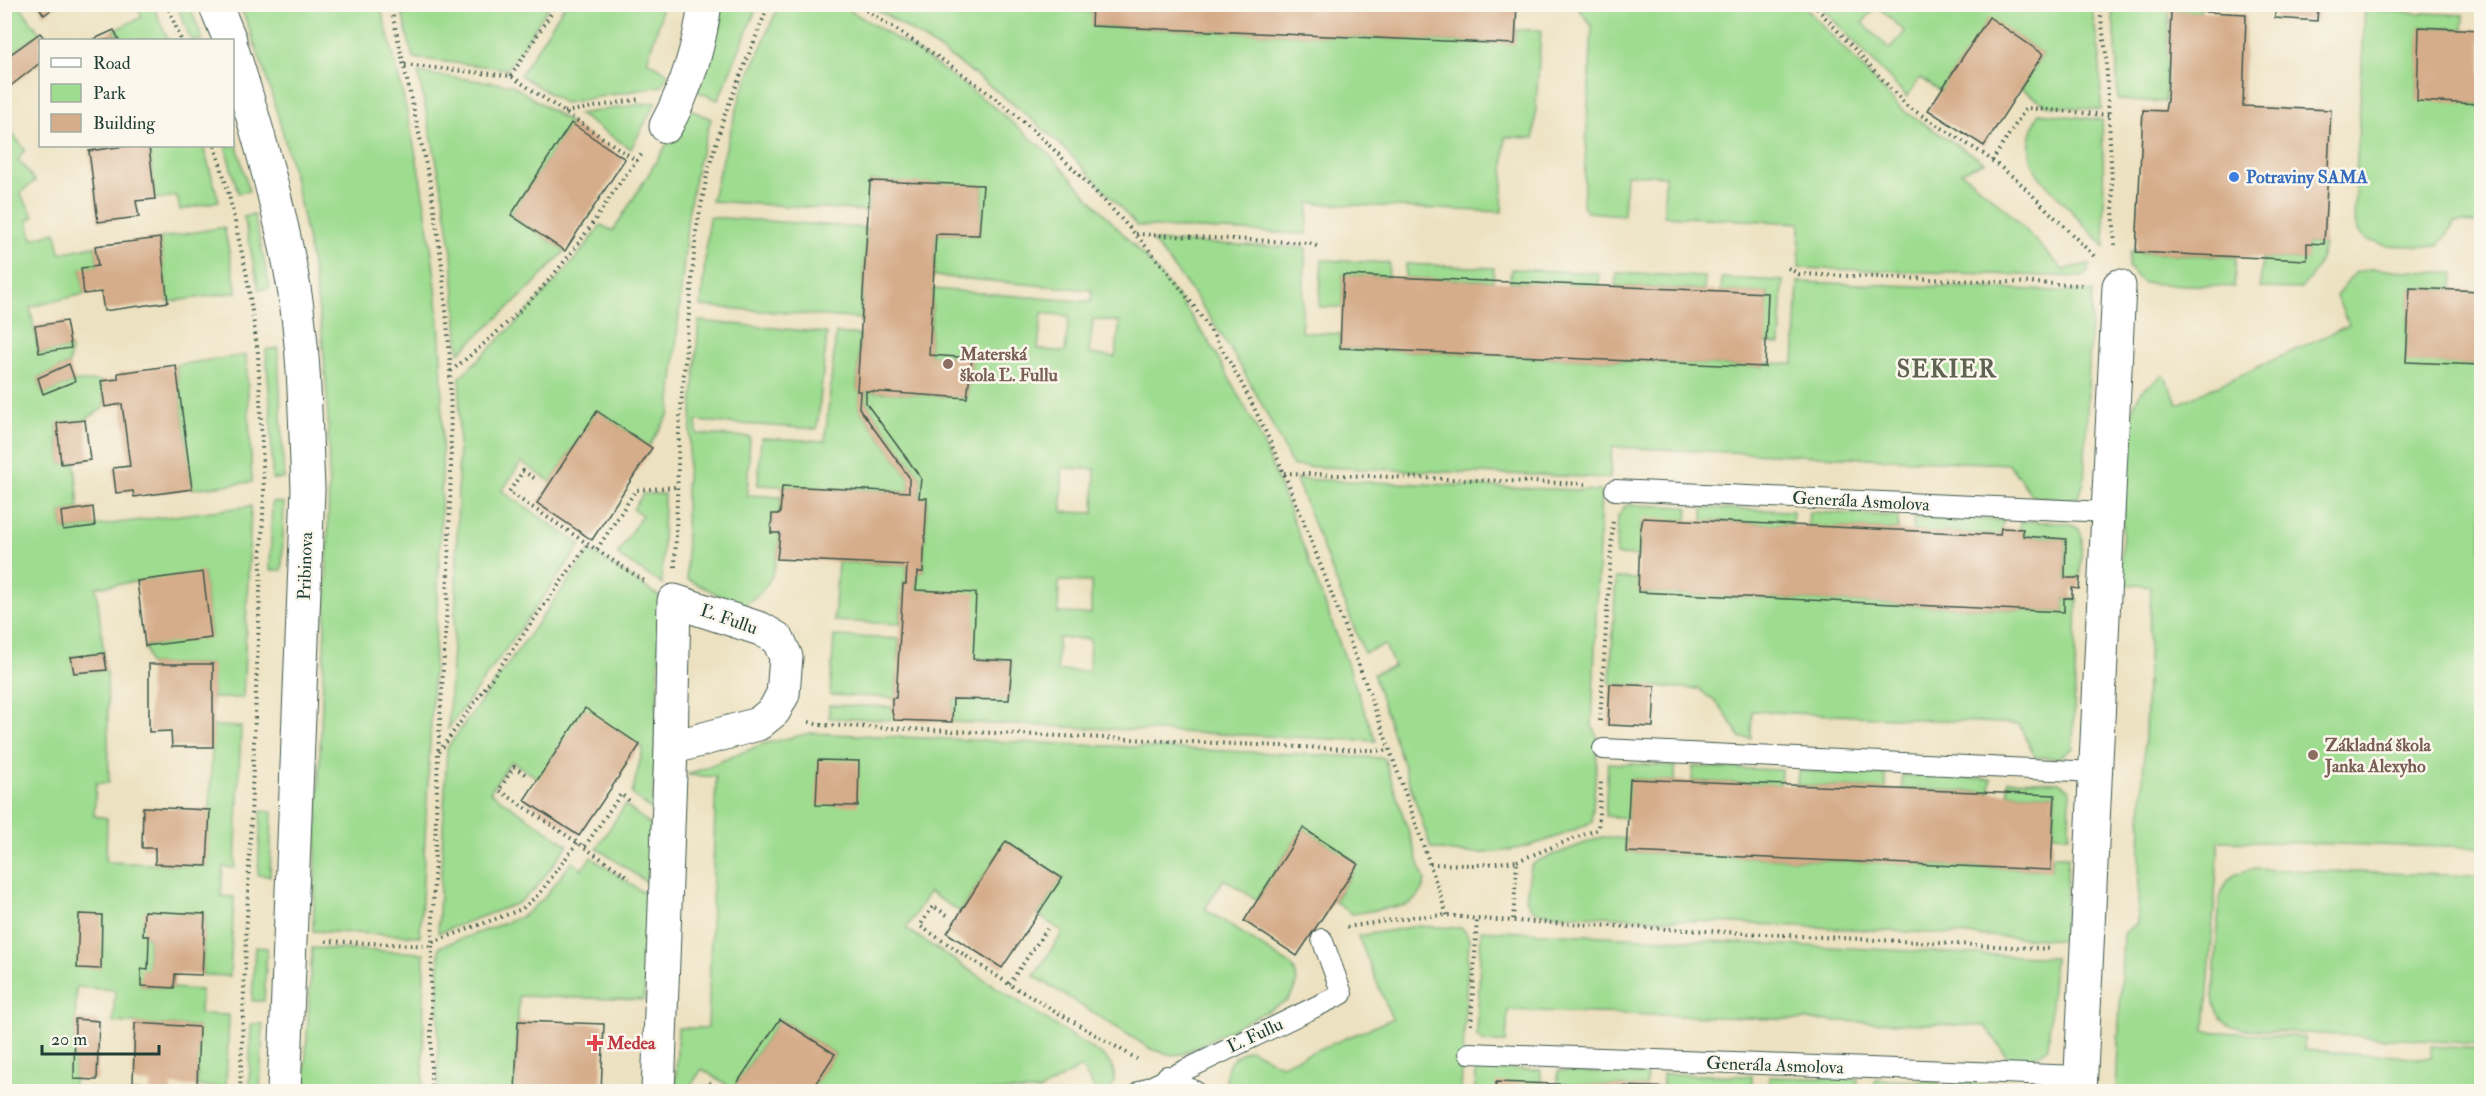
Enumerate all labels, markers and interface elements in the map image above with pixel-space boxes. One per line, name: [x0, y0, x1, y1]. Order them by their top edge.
legend: [39, 39, 234, 147]
text: Road: [93, 52, 131, 75]
text: Park: [93, 82, 126, 105]
text: Building: [93, 112, 156, 135]
place label: Potraviny SAMA: [2246, 166, 2369, 189]
marker: Potraviny SAMA: [2227, 170, 2241, 184]
place label: Materská škola Ľ. Fullu: [959, 343, 1059, 387]
district label: SEKIER: [1897, 354, 1998, 385]
marker: Materská škola Ľ. Fullu: [941, 357, 955, 371]
street label: Generála Asmolova: [1792, 486, 1931, 517]
street label: Pribinova: [293, 531, 318, 600]
street label: Ľ. Fullu: [697, 599, 760, 640]
place label: Základná škola Janka Alexyho: [2324, 734, 2432, 778]
marker: Základná škola Janka Alexyho: [2306, 748, 2320, 762]
street label: Ľ. Fullu: [1224, 1013, 1287, 1058]
scale bar: [42, 1018, 159, 1056]
text: 20 m: [51, 1028, 87, 1051]
place label: Medea: [606, 1032, 656, 1055]
marker: Medea: [588, 1036, 602, 1050]
street label: Generála Asmolova: [1706, 1052, 1845, 1079]

